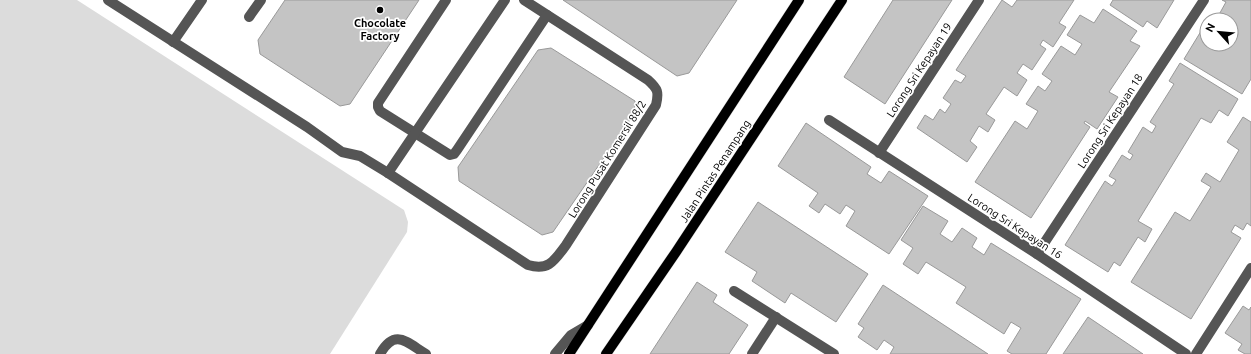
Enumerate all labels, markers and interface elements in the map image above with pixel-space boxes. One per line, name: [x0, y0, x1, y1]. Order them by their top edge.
marker: Chocolate Factory: [375, 5, 385, 15]
north arrow: [1199, 12, 1239, 52]
place label: Chocolate Factory: [354, 17, 406, 42]
street label: Lorong Sri Kepayan 19: [884, 21, 954, 119]
text: N: [1203, 21, 1217, 34]
street label: Lorong Sri Kepayan 18: [1075, 72, 1145, 170]
street label: Lorong Pusat Komersil 88/2: [566, 98, 648, 220]
street label: Jalan Pintas Penampang: [677, 118, 753, 224]
street label: Lorong Sri Kepayan 16: [966, 191, 1064, 261]

